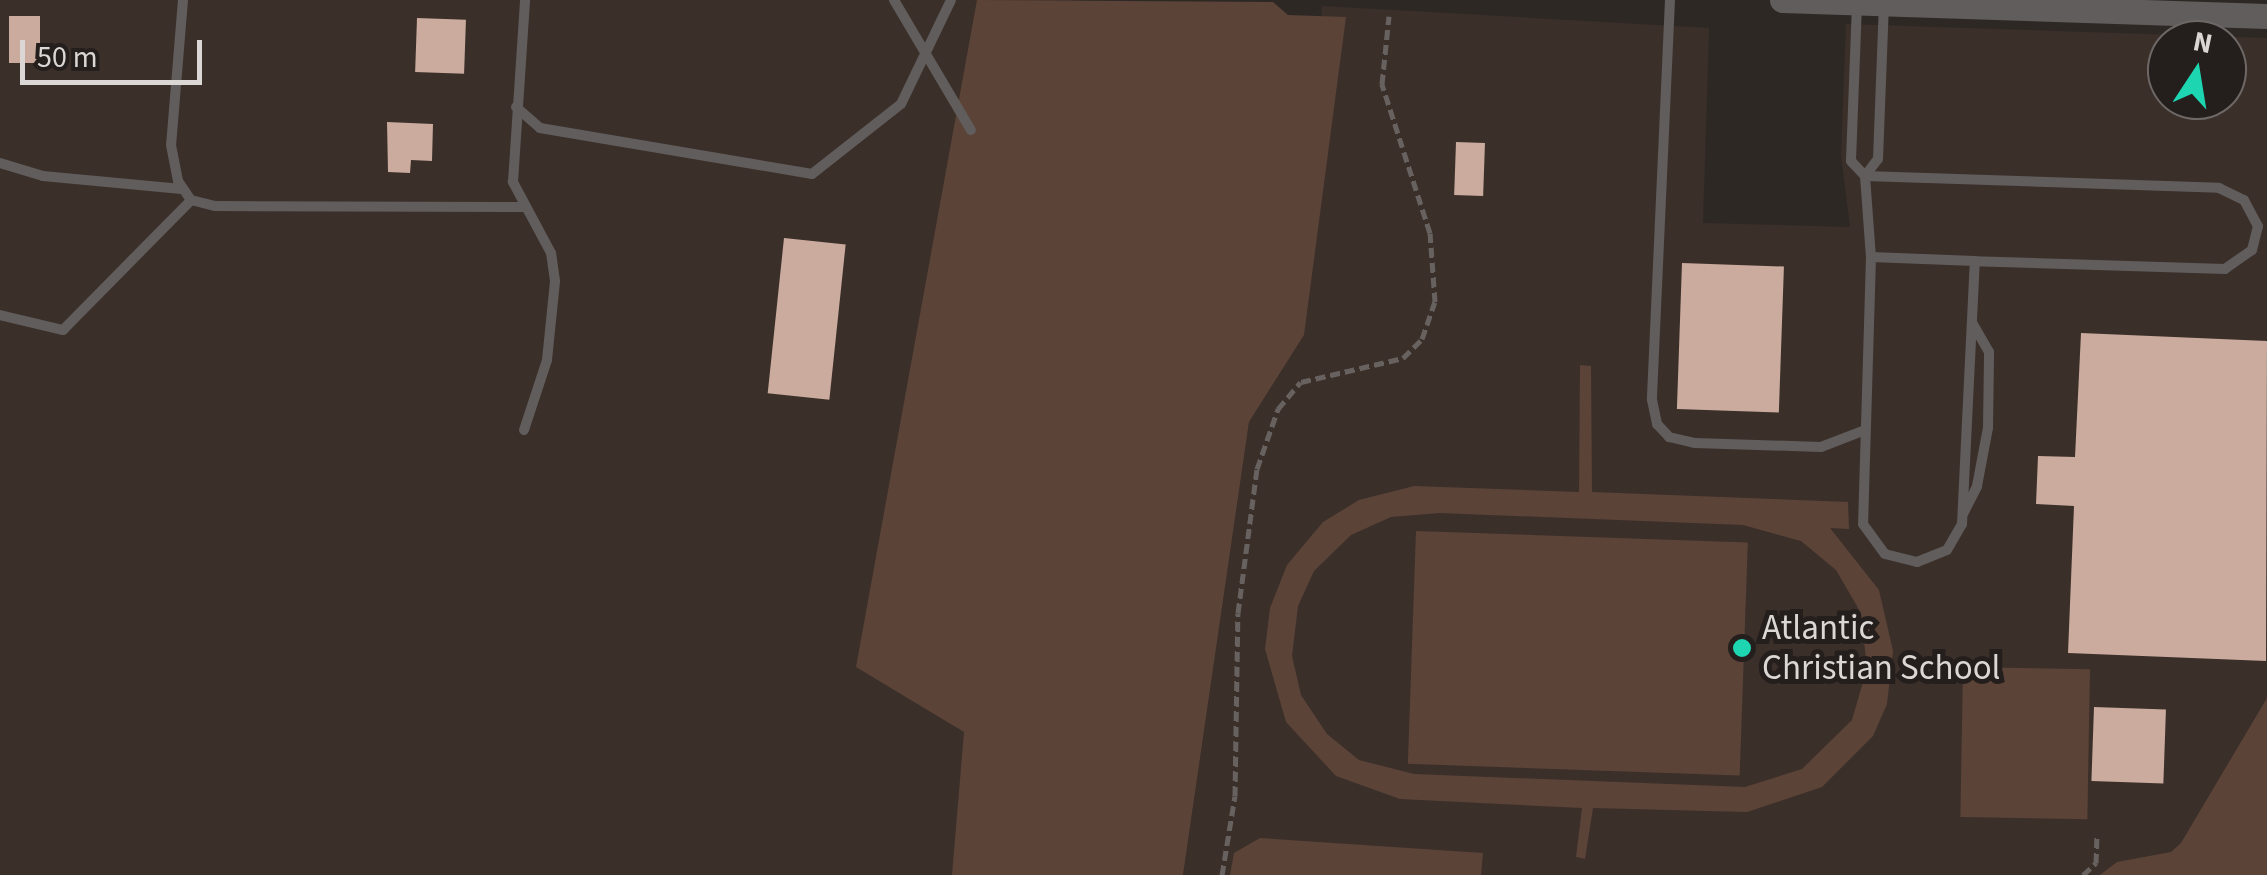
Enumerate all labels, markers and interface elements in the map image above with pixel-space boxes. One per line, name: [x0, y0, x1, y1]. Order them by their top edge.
scale bar: [25, 20, 208, 82]
north arrow: [2147, 20, 2247, 120]
text: N: [2190, 21, 2216, 64]
text: 50 m: [37, 36, 98, 79]
place label: Atlantic Christian School: [1762, 607, 2001, 689]
marker: Atlantic Christian School: [1731, 637, 1753, 659]

